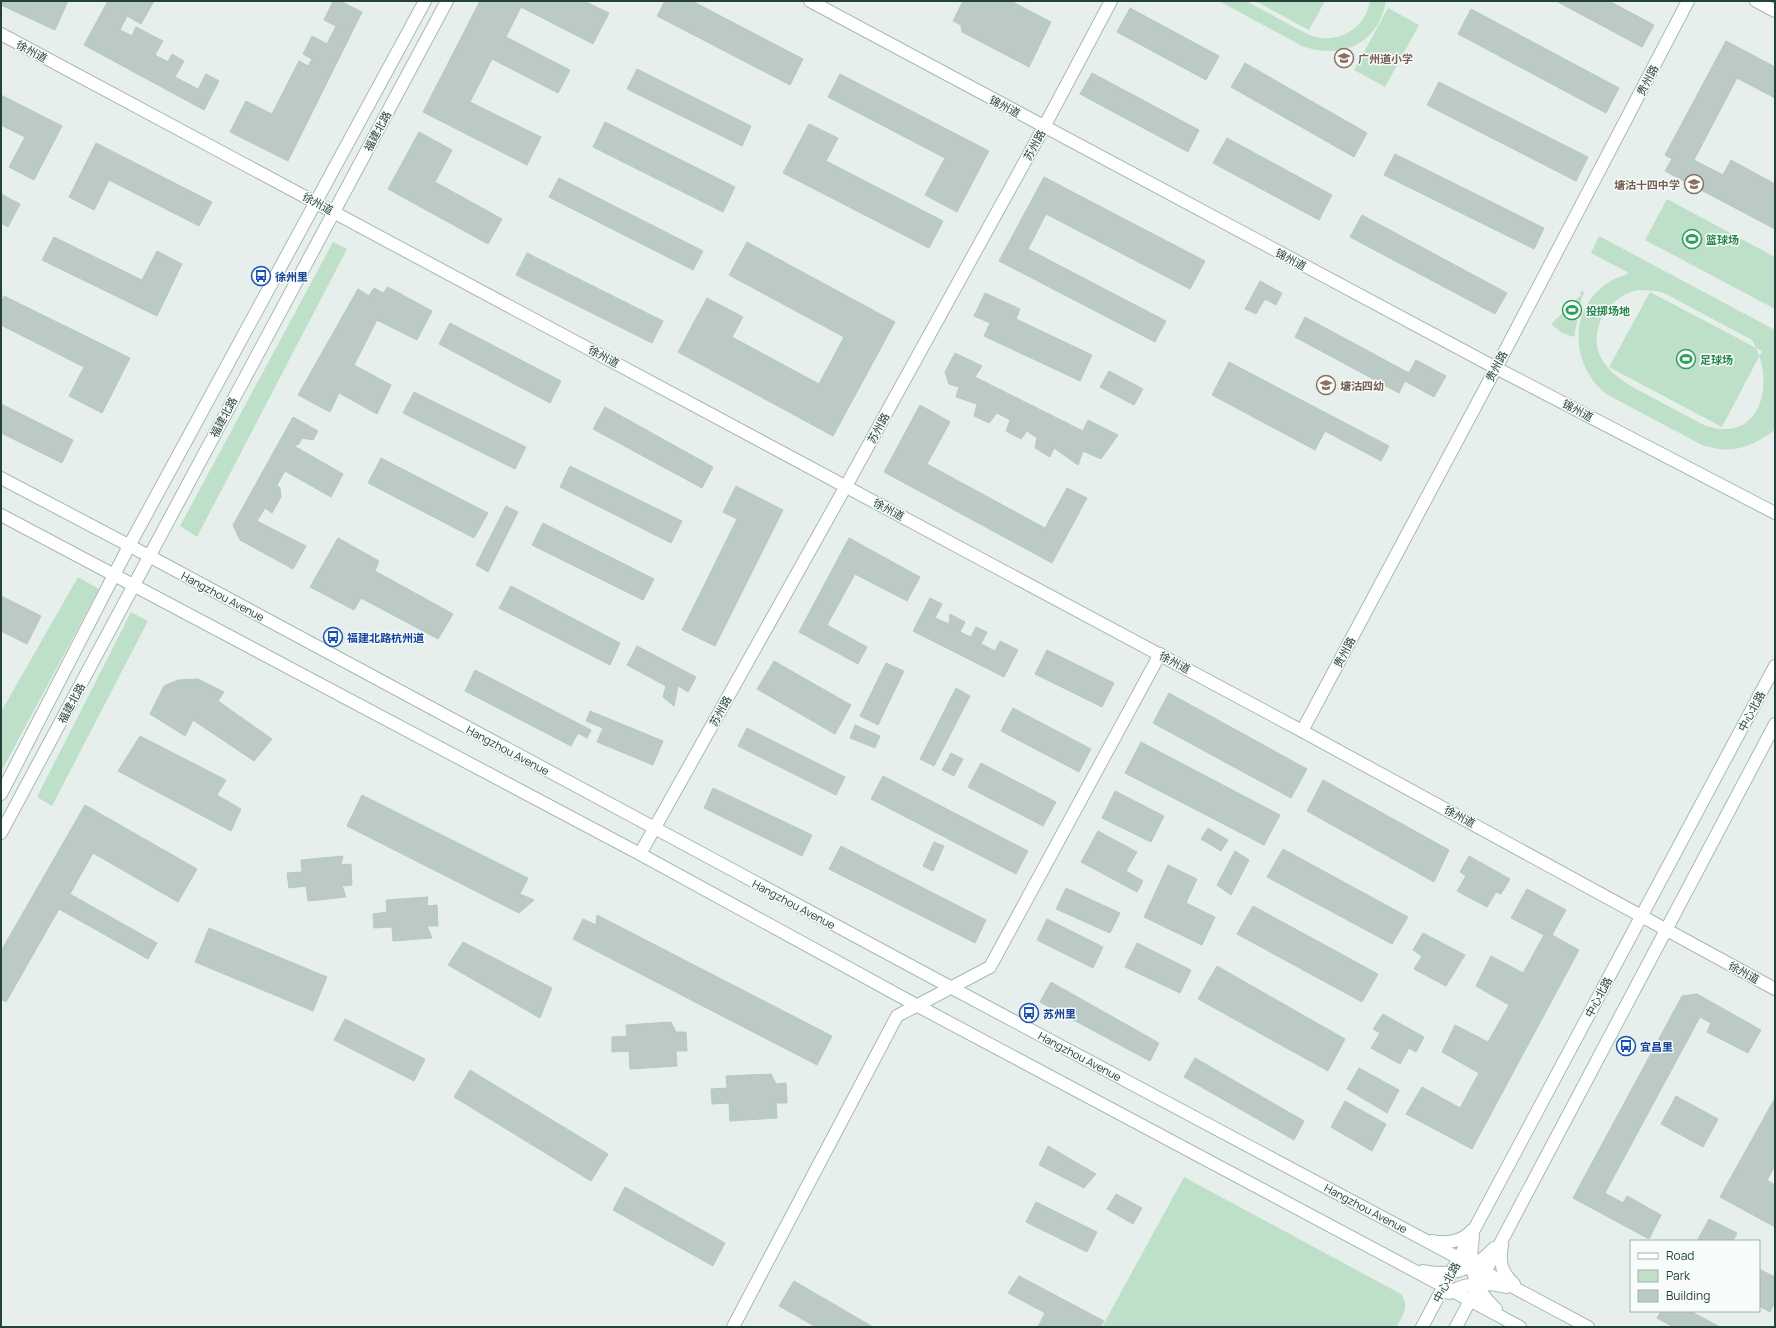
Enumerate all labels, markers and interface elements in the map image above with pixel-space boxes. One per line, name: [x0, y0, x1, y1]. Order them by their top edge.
street label: 徐州道: [14, 37, 50, 65]
school or university icon: 广州道小学: [1333, 47, 1355, 69]
place label: 广州道小学: [1358, 51, 1413, 66]
street label: 贵州路: [1633, 62, 1661, 98]
street label: 锦州道: [987, 92, 1023, 120]
street label: 福建北路: [360, 108, 394, 154]
street label: 苏州路: [1019, 127, 1049, 163]
school or university icon: 塘沽十四中学: [1683, 173, 1705, 195]
place label: 塘沽十四中学: [1614, 177, 1680, 192]
street label: 徐州道: [300, 188, 336, 218]
sports icon: 篮球场: [1681, 228, 1703, 250]
place label: 篮球场: [1706, 232, 1739, 247]
street label: 锦州道: [1273, 245, 1309, 273]
bus stop icon: 徐州里: [250, 265, 272, 287]
place label: 徐州里: [275, 269, 308, 284]
sports icon: 投掷场地: [1561, 299, 1583, 321]
place label: 投掷场地: [1586, 303, 1630, 318]
street label: 徐州道: [586, 342, 622, 370]
street label: 贵州路: [1482, 348, 1510, 384]
sports icon: 足球场: [1675, 348, 1697, 370]
place label: 足球场: [1700, 352, 1733, 367]
school or university icon: 塘沽四幼: [1315, 374, 1337, 396]
place label: 塘沽四幼: [1340, 378, 1384, 393]
street label: 福建北路: [206, 394, 240, 440]
street label: 锦州道: [1560, 396, 1596, 424]
street label: 苏州路: [863, 410, 893, 446]
street label: 徐州道: [871, 495, 907, 523]
street label: Hangzhou Avenue: [179, 568, 268, 624]
bus stop icon: 福建北路杭州道: [322, 626, 344, 648]
place label: 福建北路杭州道: [347, 630, 424, 645]
street label: 贵州路: [1330, 634, 1358, 670]
street label: 徐州道: [1157, 648, 1193, 676]
street label: 福建北路: [54, 680, 88, 726]
street label: 中心北路: [1734, 688, 1768, 734]
street label: 苏州路: [705, 693, 735, 729]
street label: Hangzhou Avenue: [464, 722, 553, 778]
street label: 徐州道: [1442, 802, 1478, 830]
street label: Hangzhou Avenue: [750, 876, 839, 932]
street label: 徐州道: [1726, 957, 1762, 987]
street label: 中心北路: [1581, 974, 1615, 1020]
bus stop icon: 苏州里: [1018, 1002, 1040, 1024]
place label: 苏州里: [1043, 1006, 1076, 1021]
street label: Hangzhou Avenue: [1036, 1028, 1125, 1084]
bus stop icon: 宜昌里: [1615, 1035, 1637, 1057]
place label: 宜昌里: [1640, 1039, 1673, 1054]
street label: Hangzhou Avenue: [1322, 1180, 1411, 1236]
legend: [1630, 1240, 1760, 1312]
text: Road: [1666, 1247, 1694, 1264]
street label: 中心北路: [1429, 1259, 1463, 1305]
text: Park: [1666, 1267, 1691, 1284]
text: Building: [1666, 1287, 1710, 1304]

